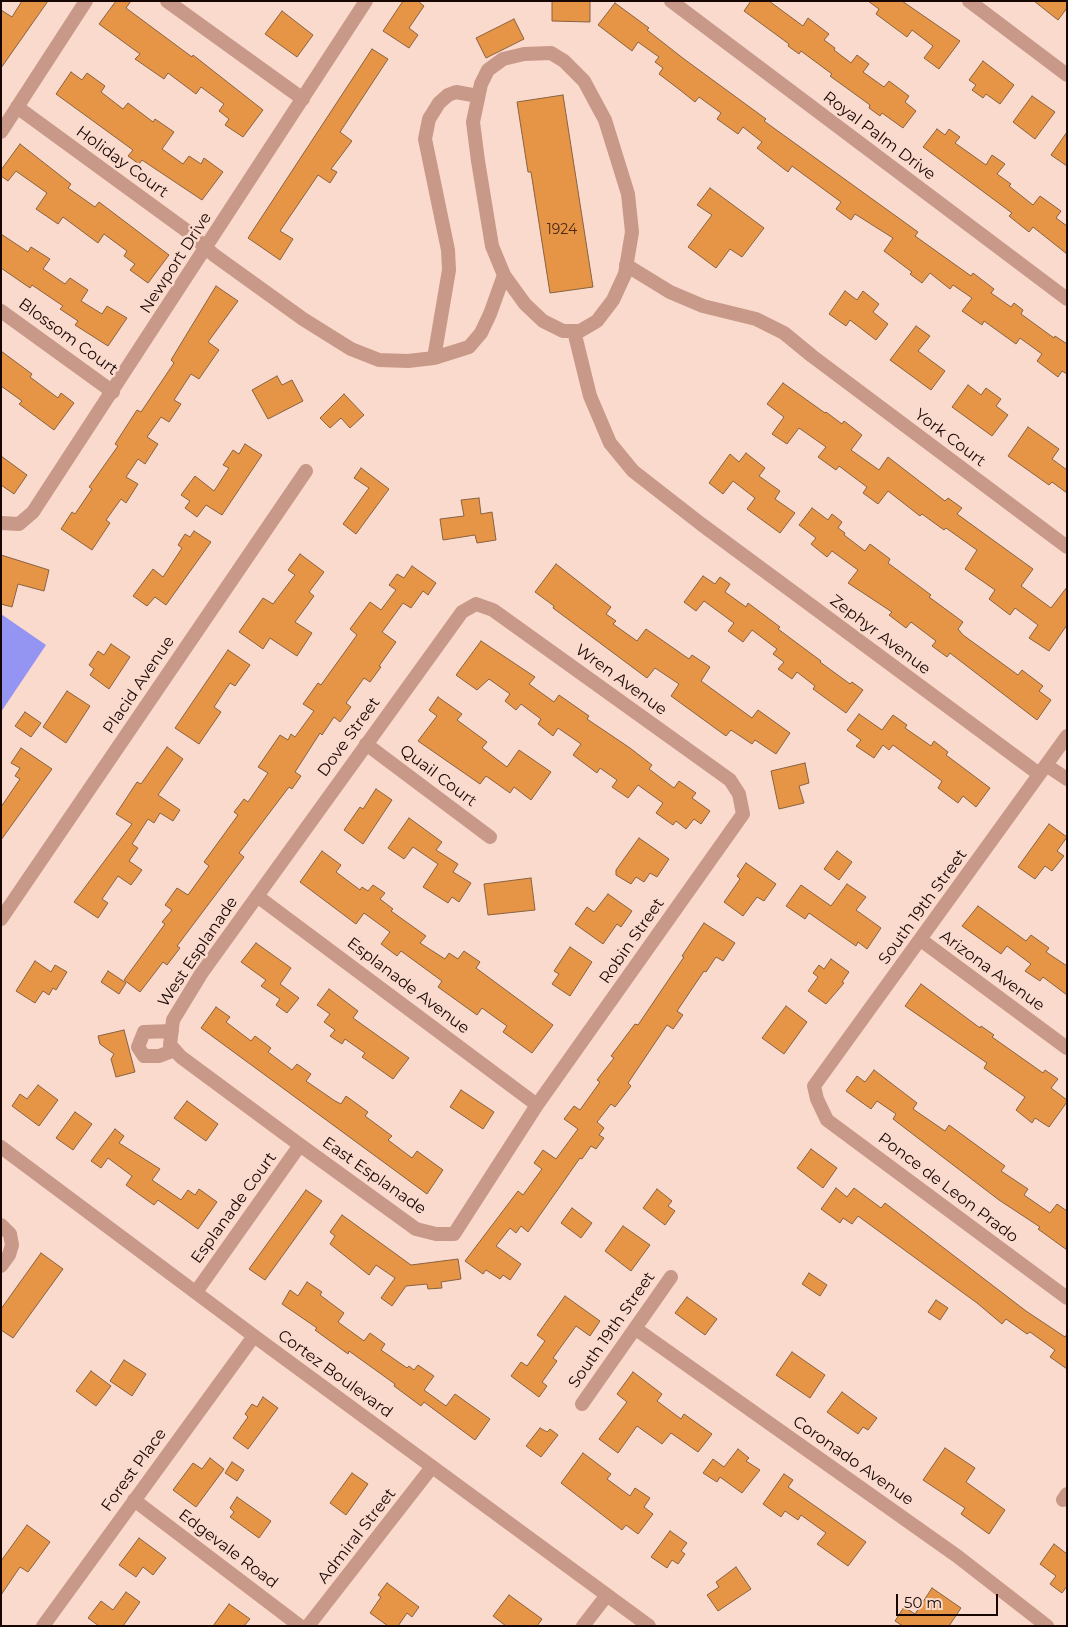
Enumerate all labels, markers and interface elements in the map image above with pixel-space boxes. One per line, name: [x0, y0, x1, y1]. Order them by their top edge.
street label: Royal Palm Drive: [819, 87, 939, 185]
street label: Holiday Court: [72, 122, 172, 202]
street label: Newport Drive: [136, 209, 216, 317]
house number: 1924: [547, 222, 577, 238]
street label: Blossom Court: [15, 295, 121, 379]
street label: York Court: [911, 405, 989, 471]
street label: Zephyr Avenue: [826, 591, 934, 679]
street label: Placid Avenue: [99, 632, 179, 738]
street label: Wren Avenue: [571, 640, 671, 720]
street label: Dove Street: [314, 693, 384, 781]
street label: Quail Court: [396, 741, 480, 811]
street label: South 19th Street: [875, 846, 971, 968]
street label: West Esplanade: [154, 893, 242, 1011]
street label: Robin Street: [595, 894, 669, 988]
street label: Arizona Avenue: [936, 927, 1048, 1015]
street label: Esplanade Avenue: [343, 934, 473, 1038]
street label: Ponce de Leon Prado: [874, 1129, 1022, 1247]
street label: East Esplanade: [318, 1133, 430, 1219]
street label: Esplanade Court: [187, 1149, 281, 1267]
street label: South 19th Street: [565, 1268, 659, 1392]
street label: Cortez Boulevard: [274, 1326, 396, 1422]
street label: Coronado Avenue: [789, 1412, 917, 1510]
street label: Forest Place: [97, 1425, 171, 1515]
street label: Admiral Street: [314, 1485, 400, 1587]
street label: Edgevale Road: [174, 1505, 282, 1593]
scale bar: [898, 1584, 1000, 1616]
text: 50 m: [904, 1593, 942, 1612]

